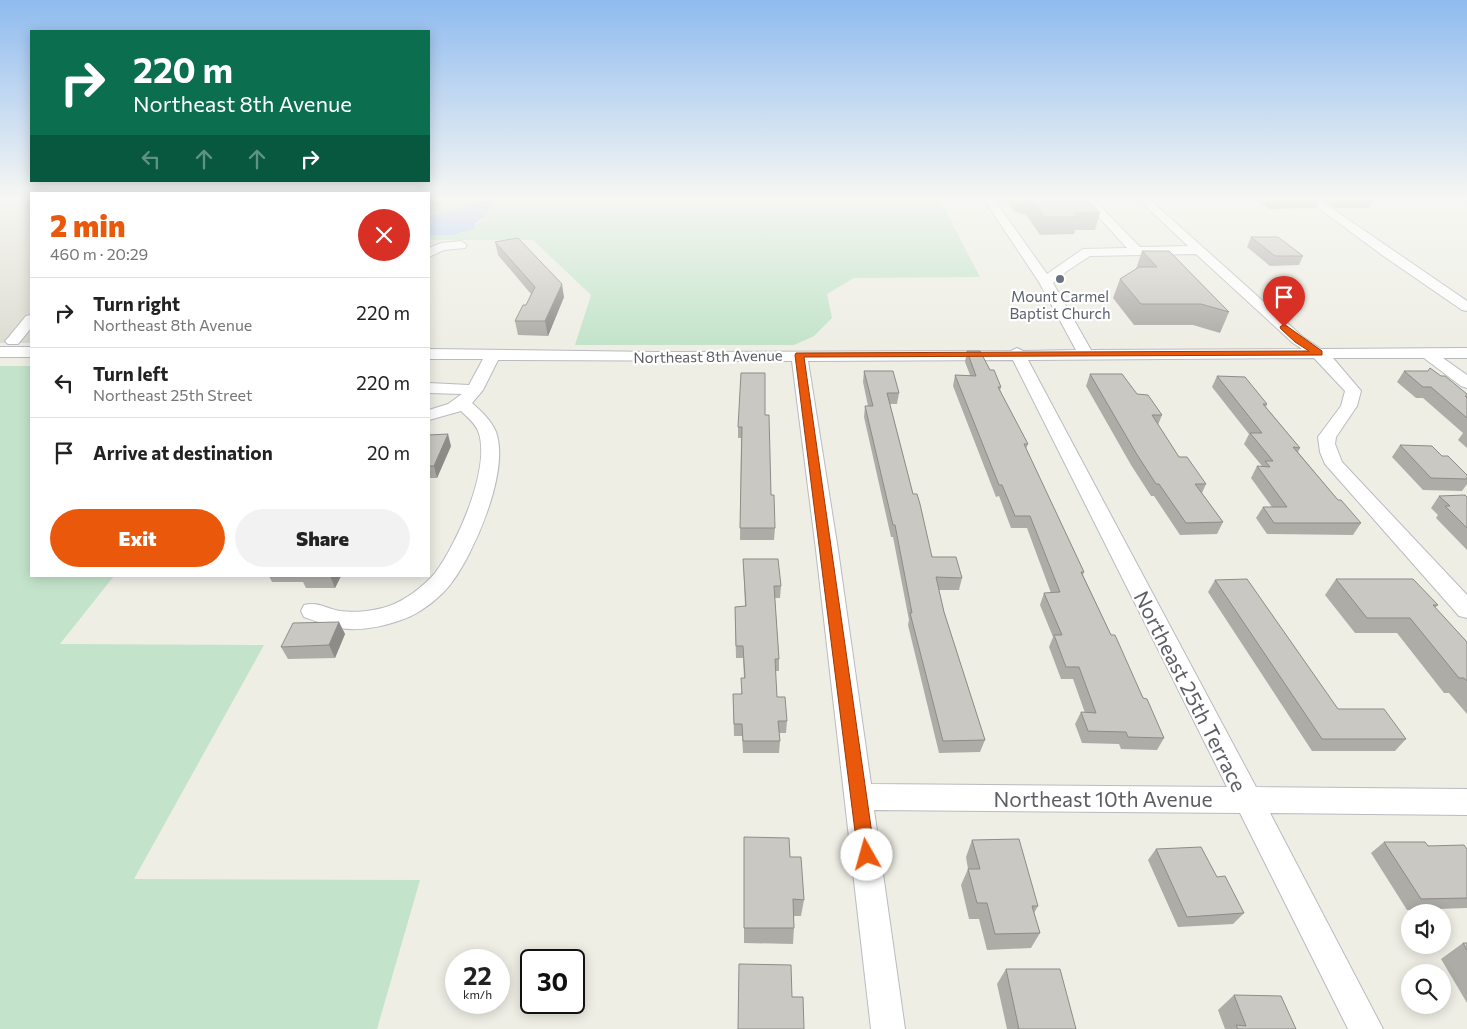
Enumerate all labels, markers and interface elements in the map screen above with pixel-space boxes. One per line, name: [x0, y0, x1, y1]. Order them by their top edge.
text: 220 m: [133, 47, 233, 90]
icon: right: [50, 50, 115, 115]
text: Northeast 8th Avenue: [133, 90, 352, 117]
icon: left: [137, 145, 165, 173]
icon: ahead: [190, 145, 218, 173]
icon: ahead: [243, 145, 271, 173]
icon: right: [296, 145, 324, 173]
text: 2 min: [50, 206, 125, 243]
button: close: [358, 209, 410, 261]
text: 460 m · 20:29: [50, 244, 148, 263]
marker: Mount Carmel Baptist Church: [1054, 273, 1066, 285]
pin: [1263, 276, 1305, 327]
icon: arrive: [1270, 283, 1298, 311]
place label: Mount Carmel Baptist Church: [1009, 287, 1111, 322]
text: Turn right: [93, 292, 180, 315]
icon: right: [50, 299, 78, 327]
text: 220 m: [356, 301, 410, 324]
text: Northeast 8th Avenue: [93, 315, 252, 334]
street label: Northeast 8th Avenue: [633, 346, 783, 366]
text: Turn left: [93, 362, 168, 385]
icon: left: [50, 369, 78, 397]
text: 220 m: [356, 371, 410, 394]
text: Northeast 25th Street: [93, 385, 253, 404]
icon: arrive: [50, 439, 78, 467]
text: Arrive at destination: [93, 441, 273, 464]
text: 20 m: [367, 441, 410, 464]
button: Exit: [50, 509, 225, 567]
button: Share: [235, 509, 410, 567]
street label: Northeast 25th Terrace: [1129, 586, 1253, 796]
street label: Northeast 10th Avenue: [994, 786, 1212, 811]
position arrow: [840, 828, 892, 880]
map controls: [1401, 904, 1451, 1014]
button: sound: [1401, 904, 1451, 954]
speed limit sign: 30: [520, 949, 585, 1014]
text: 22: [463, 960, 492, 990]
button: search: [1401, 964, 1451, 1014]
text: km/h: [463, 987, 492, 1001]

